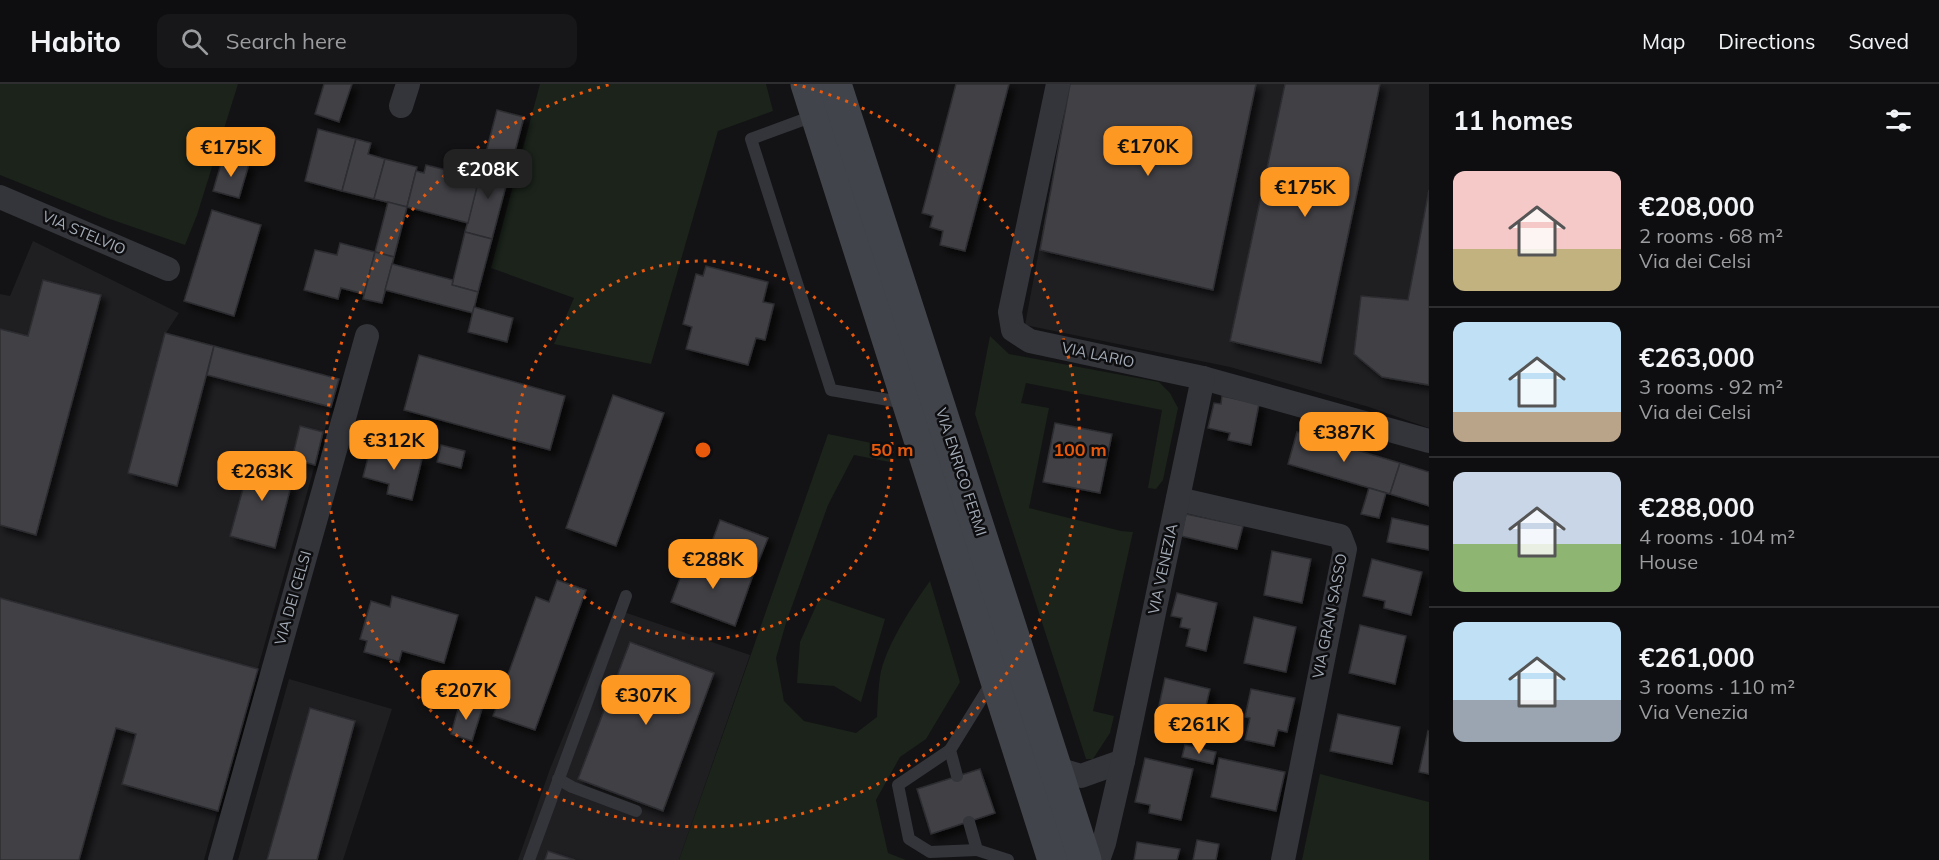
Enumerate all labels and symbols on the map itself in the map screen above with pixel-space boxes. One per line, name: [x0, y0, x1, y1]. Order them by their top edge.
pin: €170K: [1106, 126, 1190, 177]
pin: €175K: [189, 127, 273, 178]
pin: €208K: [446, 149, 530, 200]
pin: €175K: [1263, 167, 1347, 218]
street label: VIA STELVIO: [40, 206, 129, 259]
street label: VIA LARIO: [1060, 338, 1136, 372]
street label: VIA ENRICO FERMI: [932, 405, 991, 538]
pin: €387K: [1302, 412, 1386, 463]
pin: €312K: [352, 420, 436, 471]
text: 50 m: [871, 438, 913, 461]
text: 100 m: [1053, 438, 1107, 461]
centre of rings: [693, 440, 713, 460]
pin: €263K: [220, 451, 304, 502]
street label: VIA VENEZIA: [1144, 522, 1181, 616]
pin: €288K: [671, 539, 755, 590]
street label: VIA DEI CELSI: [270, 548, 315, 647]
street label: VIA GRAN SASSO: [1308, 552, 1351, 680]
pin: €207K: [424, 670, 508, 721]
pin: €307K: [604, 675, 688, 726]
pin: €261K: [1157, 704, 1241, 755]

